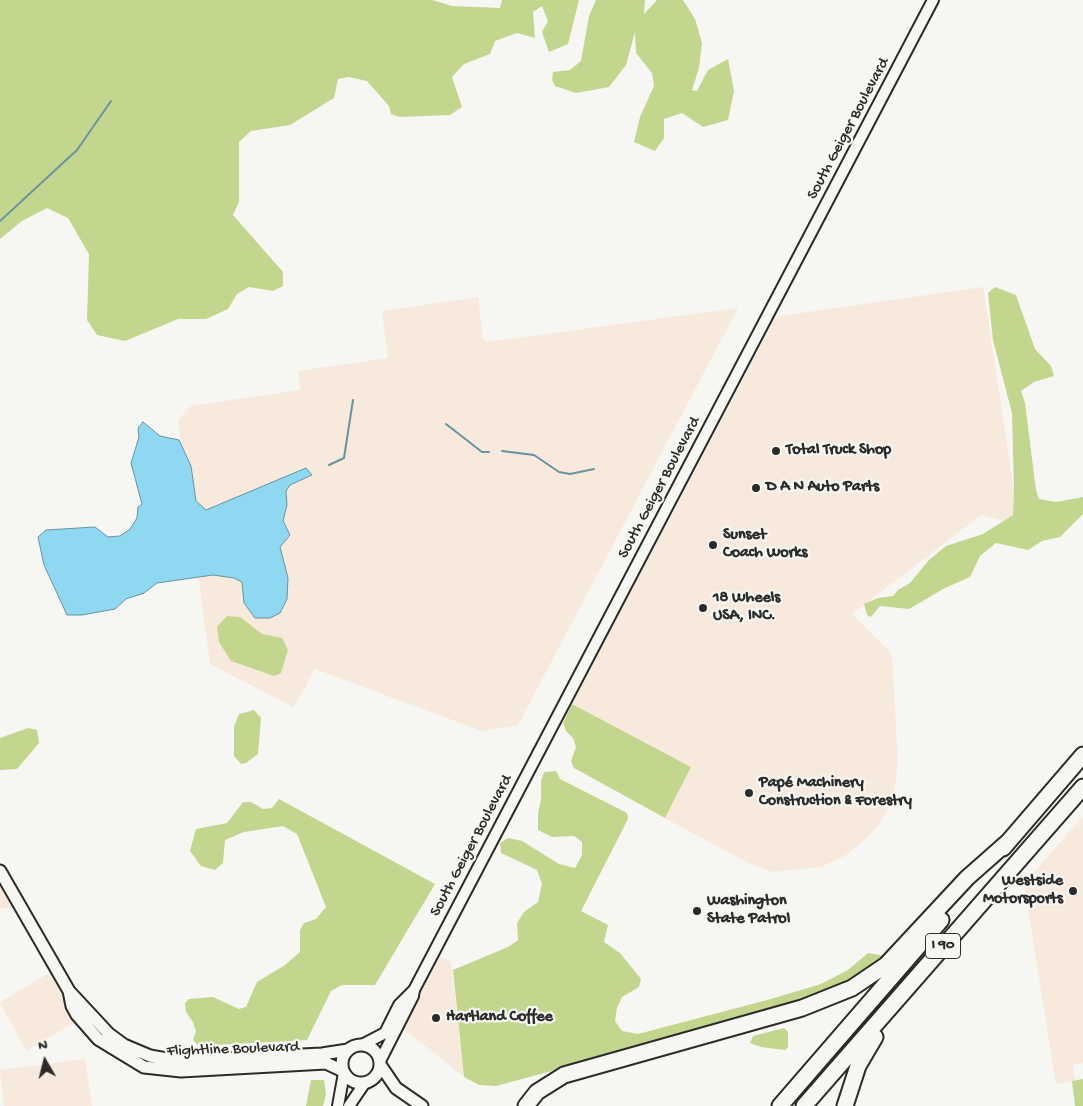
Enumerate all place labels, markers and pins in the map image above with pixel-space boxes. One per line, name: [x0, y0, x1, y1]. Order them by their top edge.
place label: Total Truck Shop: [786, 441, 891, 461]
marker: Total Truck Shop: [770, 445, 782, 457]
place label: D A N Auto Parts: [766, 478, 879, 498]
marker: D A N Auto Parts: [750, 482, 762, 494]
place label: Sunset Coach Works: [723, 526, 807, 564]
marker: Sunset Coach Works: [707, 539, 719, 551]
place label: 18 Wheels USA, INC.: [713, 589, 780, 627]
marker: 18 Wheels USA, INC.: [697, 602, 709, 614]
place label: Papé Machinery Construction & Forestry: [759, 774, 912, 812]
marker: Papé Machinery Construction & Forestry: [743, 787, 755, 799]
place label: Westside Motorsports: [983, 872, 1063, 910]
marker: Westside Motorsports: [1067, 885, 1079, 897]
place label: Washington State Patrol: [707, 892, 790, 930]
marker: Washington State Patrol: [691, 905, 703, 917]
place label: Hartland Coffee: [446, 1008, 553, 1028]
marker: Hartland Coffee: [430, 1012, 442, 1024]

